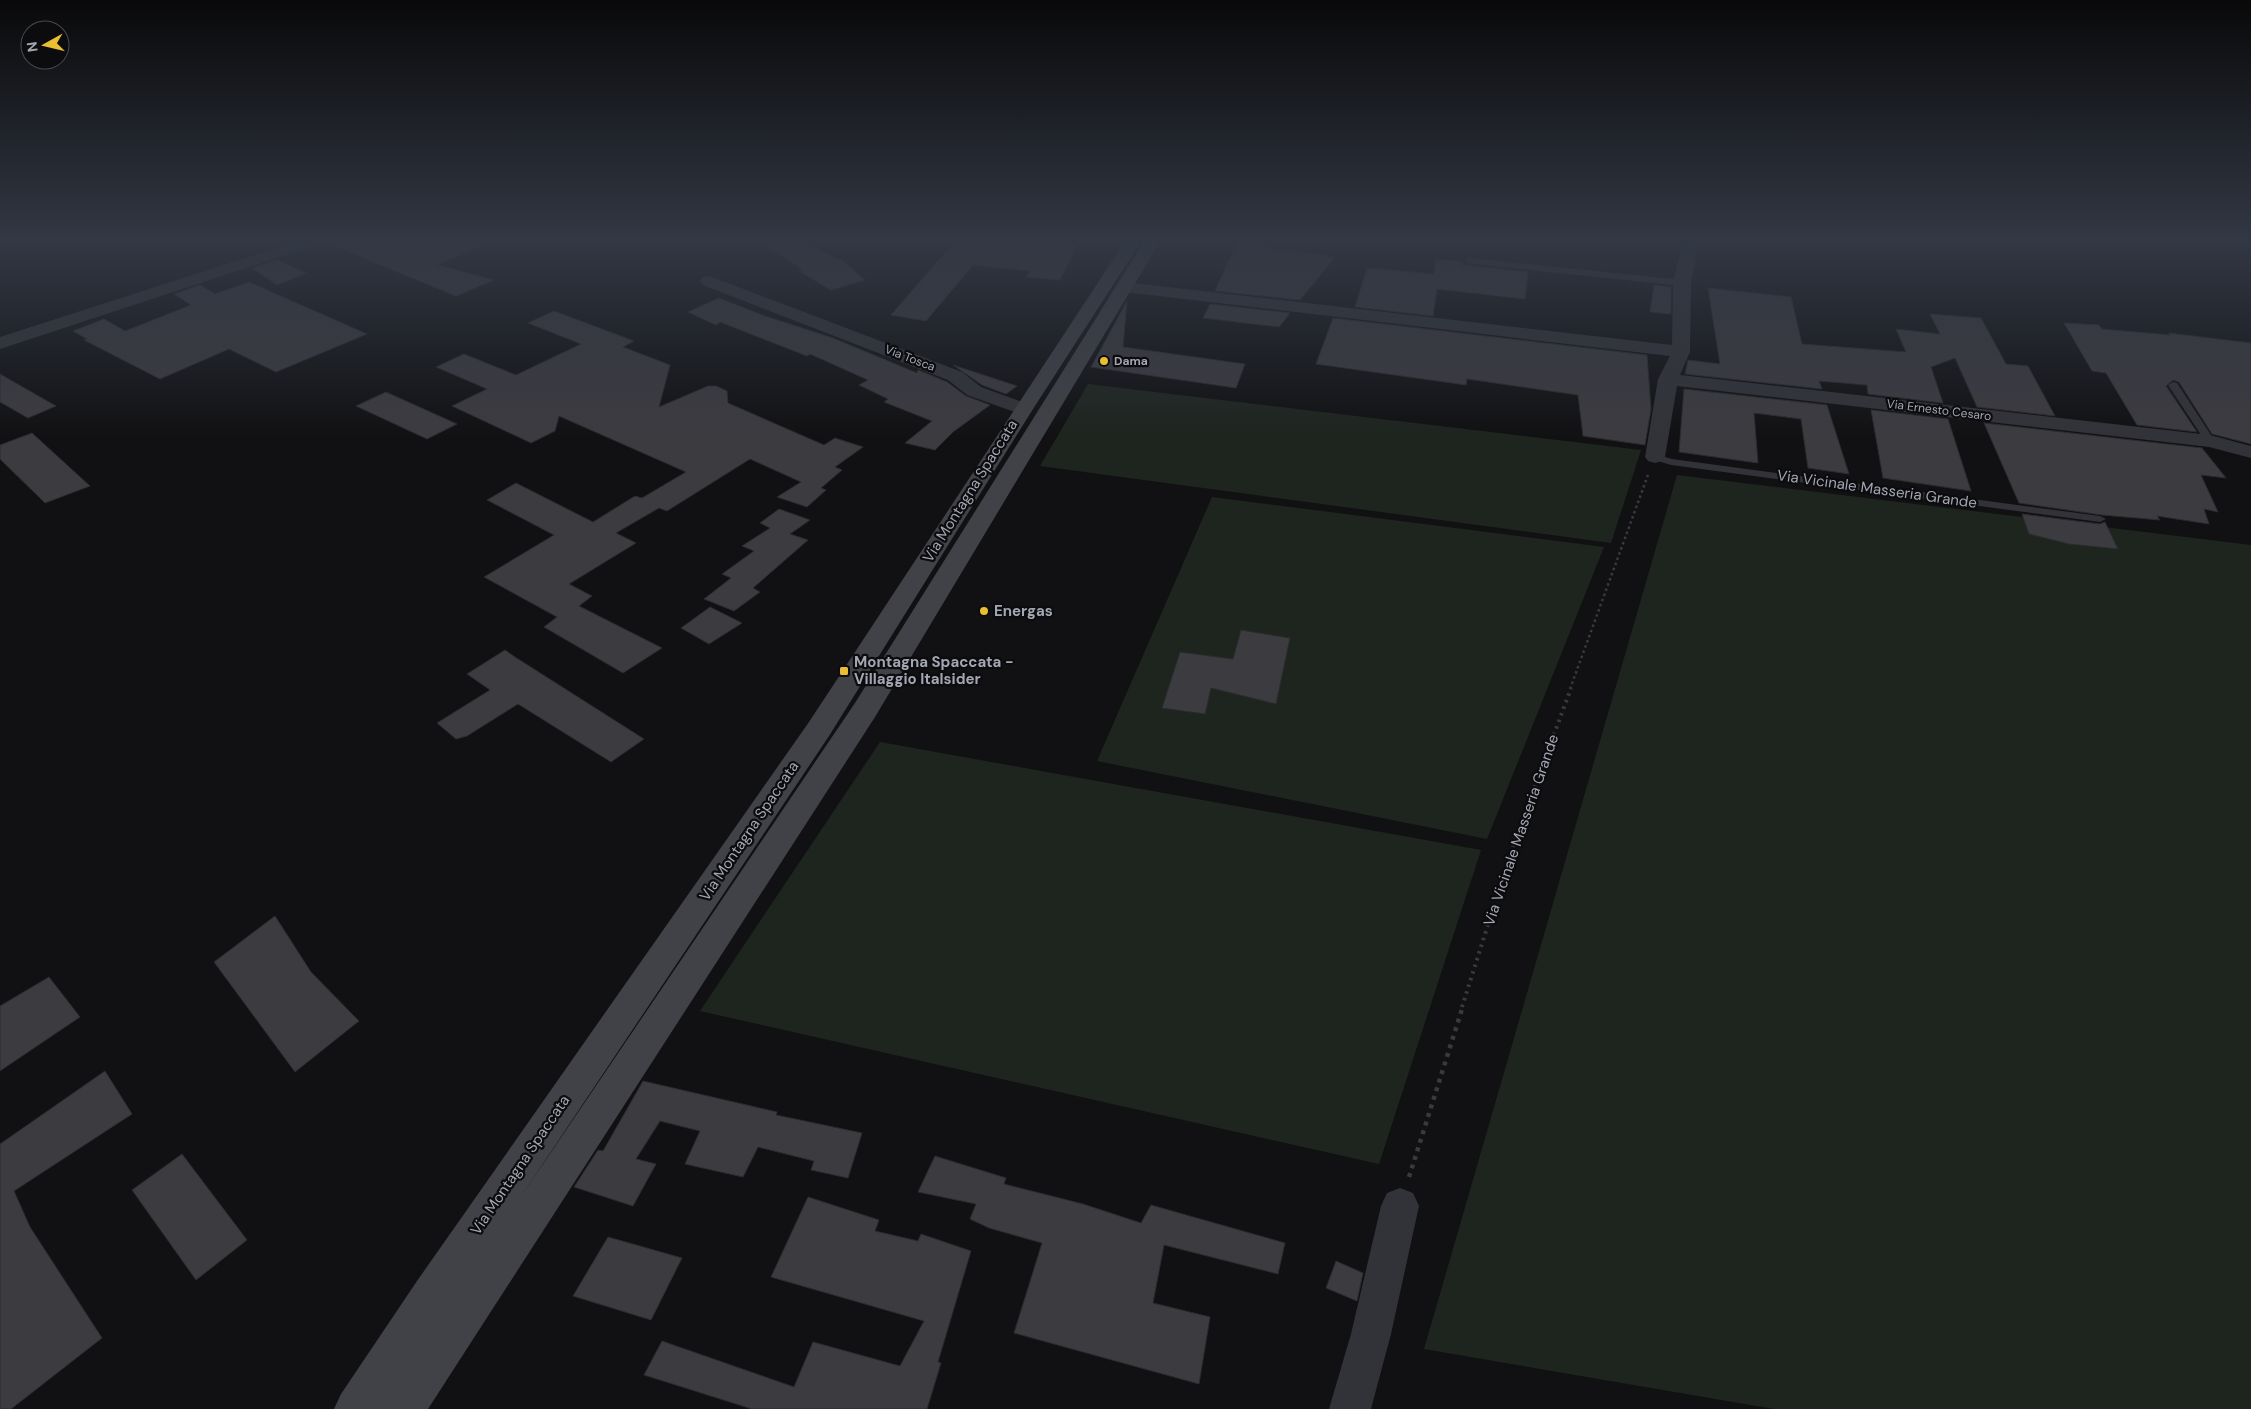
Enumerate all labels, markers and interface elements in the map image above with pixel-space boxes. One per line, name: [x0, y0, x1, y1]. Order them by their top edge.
north arrow: [20, 20, 70, 70]
text: N: [23, 40, 42, 53]
street label: Via Tosca: [882, 341, 938, 375]
place label: Dama: [1114, 353, 1148, 369]
marker: Dama: [1098, 355, 1110, 367]
street label: Via Ernesto Cesaro: [1886, 396, 1992, 424]
street label: Via Montagna Spaccata: [918, 416, 1022, 566]
street label: Via Vicinale Masseria Grande: [1776, 465, 1978, 513]
place label: Energas: [994, 601, 1053, 621]
marker: Energas: [978, 605, 990, 617]
place label: Montagna Spaccata - Villaggio Italsider: [854, 652, 1014, 689]
marker: Montagna Spaccata - Villaggio Italsider: [838, 665, 850, 677]
street label: Via Vicinale Masseria Grande: [1479, 731, 1563, 929]
street label: Via Montagna Spaccata: [695, 757, 803, 905]
street label: Via Montagna Spaccata: [466, 1091, 574, 1239]

